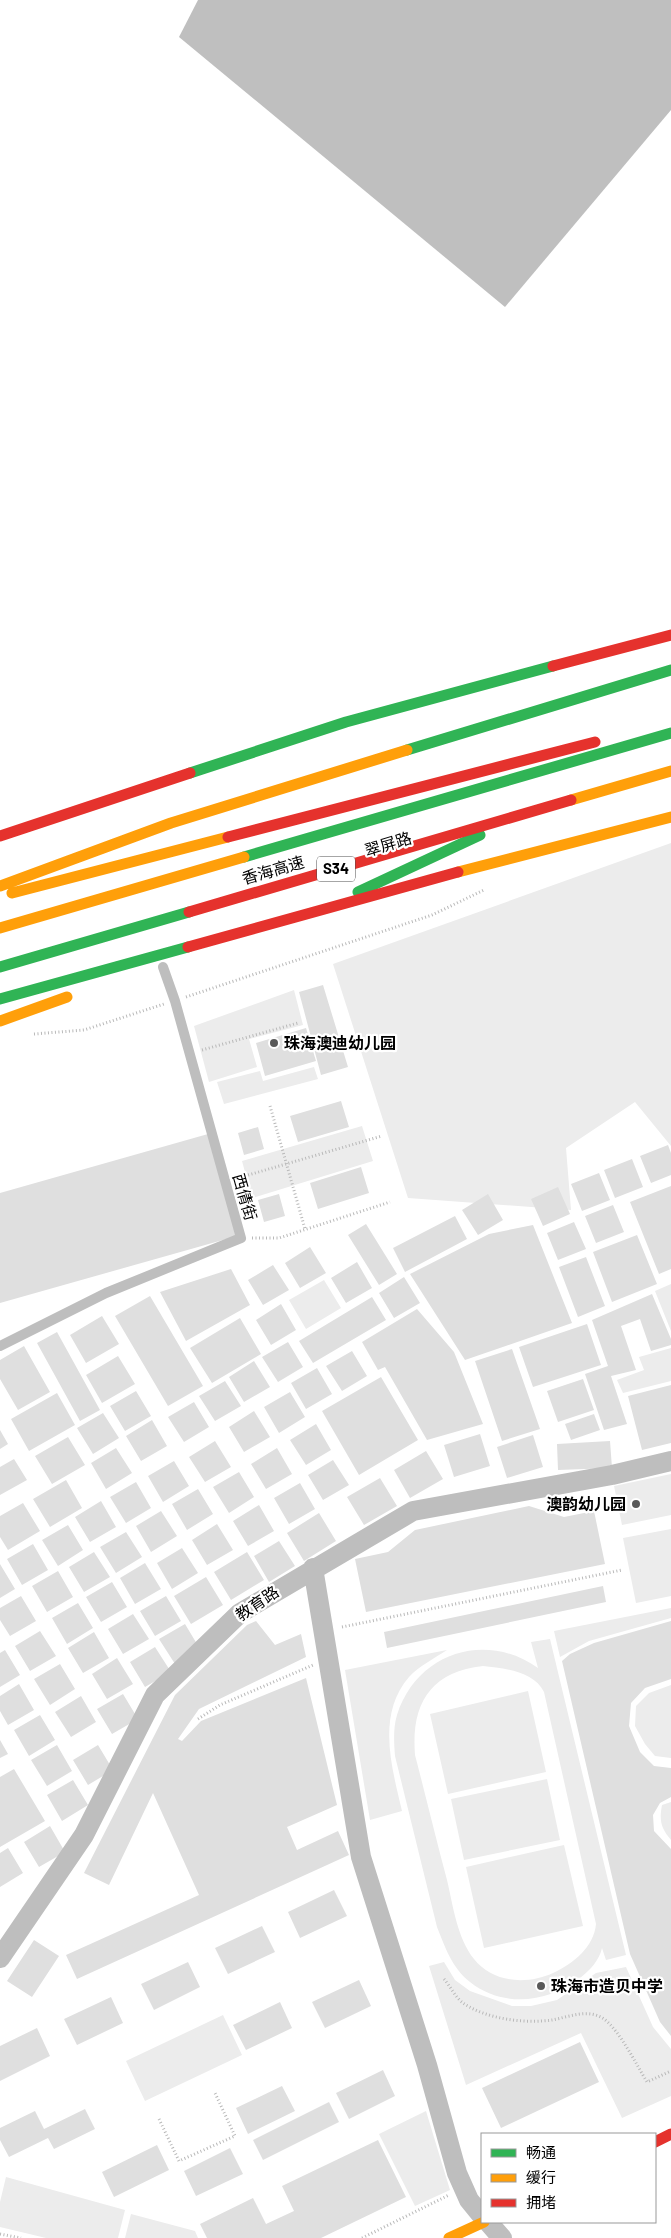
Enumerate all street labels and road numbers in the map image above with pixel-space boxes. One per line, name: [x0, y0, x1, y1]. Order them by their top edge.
street label: 翠屏路: [362, 827, 414, 860]
street label: 香海高速: [239, 852, 306, 887]
road number: S34: [317, 856, 355, 882]
street label: 西倩街: [230, 1171, 261, 1223]
street label: 教育路: [232, 1581, 282, 1624]

